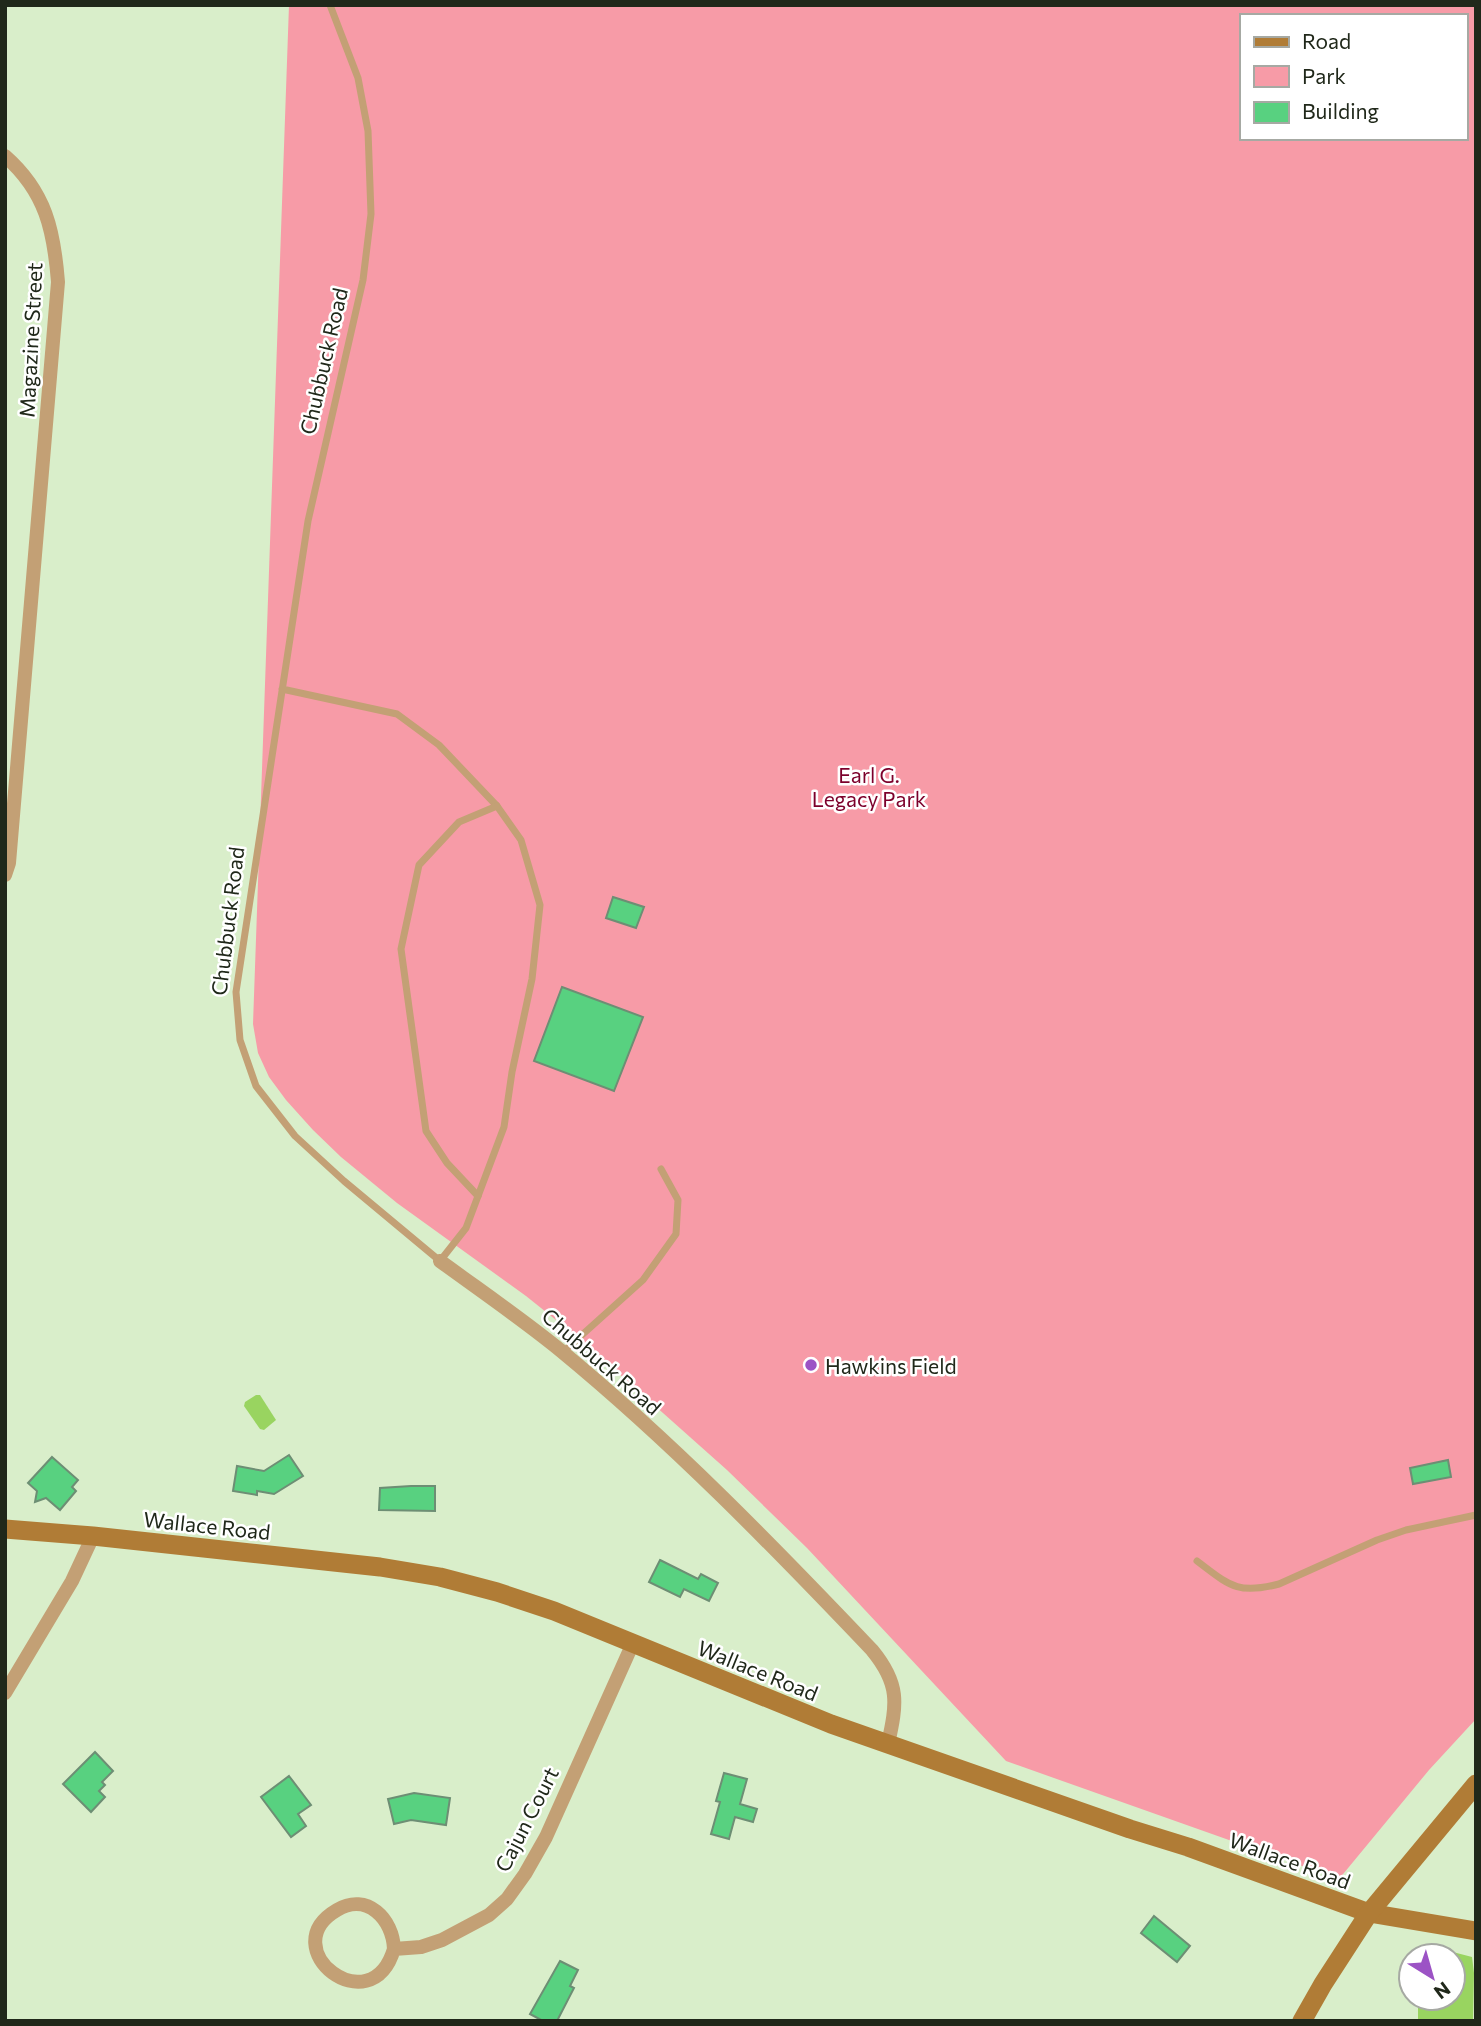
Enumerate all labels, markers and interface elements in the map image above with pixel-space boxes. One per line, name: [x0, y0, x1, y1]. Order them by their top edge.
legend: [1240, 14, 1467, 140]
text: Road: [1302, 28, 1351, 53]
text: Park: [1302, 63, 1346, 88]
text: Building: [1302, 98, 1379, 123]
street label: Magazine Street: [13, 262, 47, 418]
street label: Chubbuck Road: [294, 285, 352, 437]
park label: Earl G. Legacy Park: [812, 762, 926, 811]
street label: Chubbuck Road: [205, 845, 249, 997]
street label: Chubbuck Road: [537, 1303, 667, 1419]
place label: Hawkins Field: [825, 1353, 957, 1378]
marker: Hawkins Field: [803, 1357, 819, 1373]
street label: Wallace Road: [142, 1506, 272, 1544]
street label: Wallace Road: [694, 1635, 822, 1705]
street label: Cajun Court: [489, 1762, 563, 1876]
street label: Wallace Road: [1226, 1826, 1354, 1894]
north arrow: [1397, 1942, 1467, 2012]
text: N: [1430, 1977, 1455, 2004]

